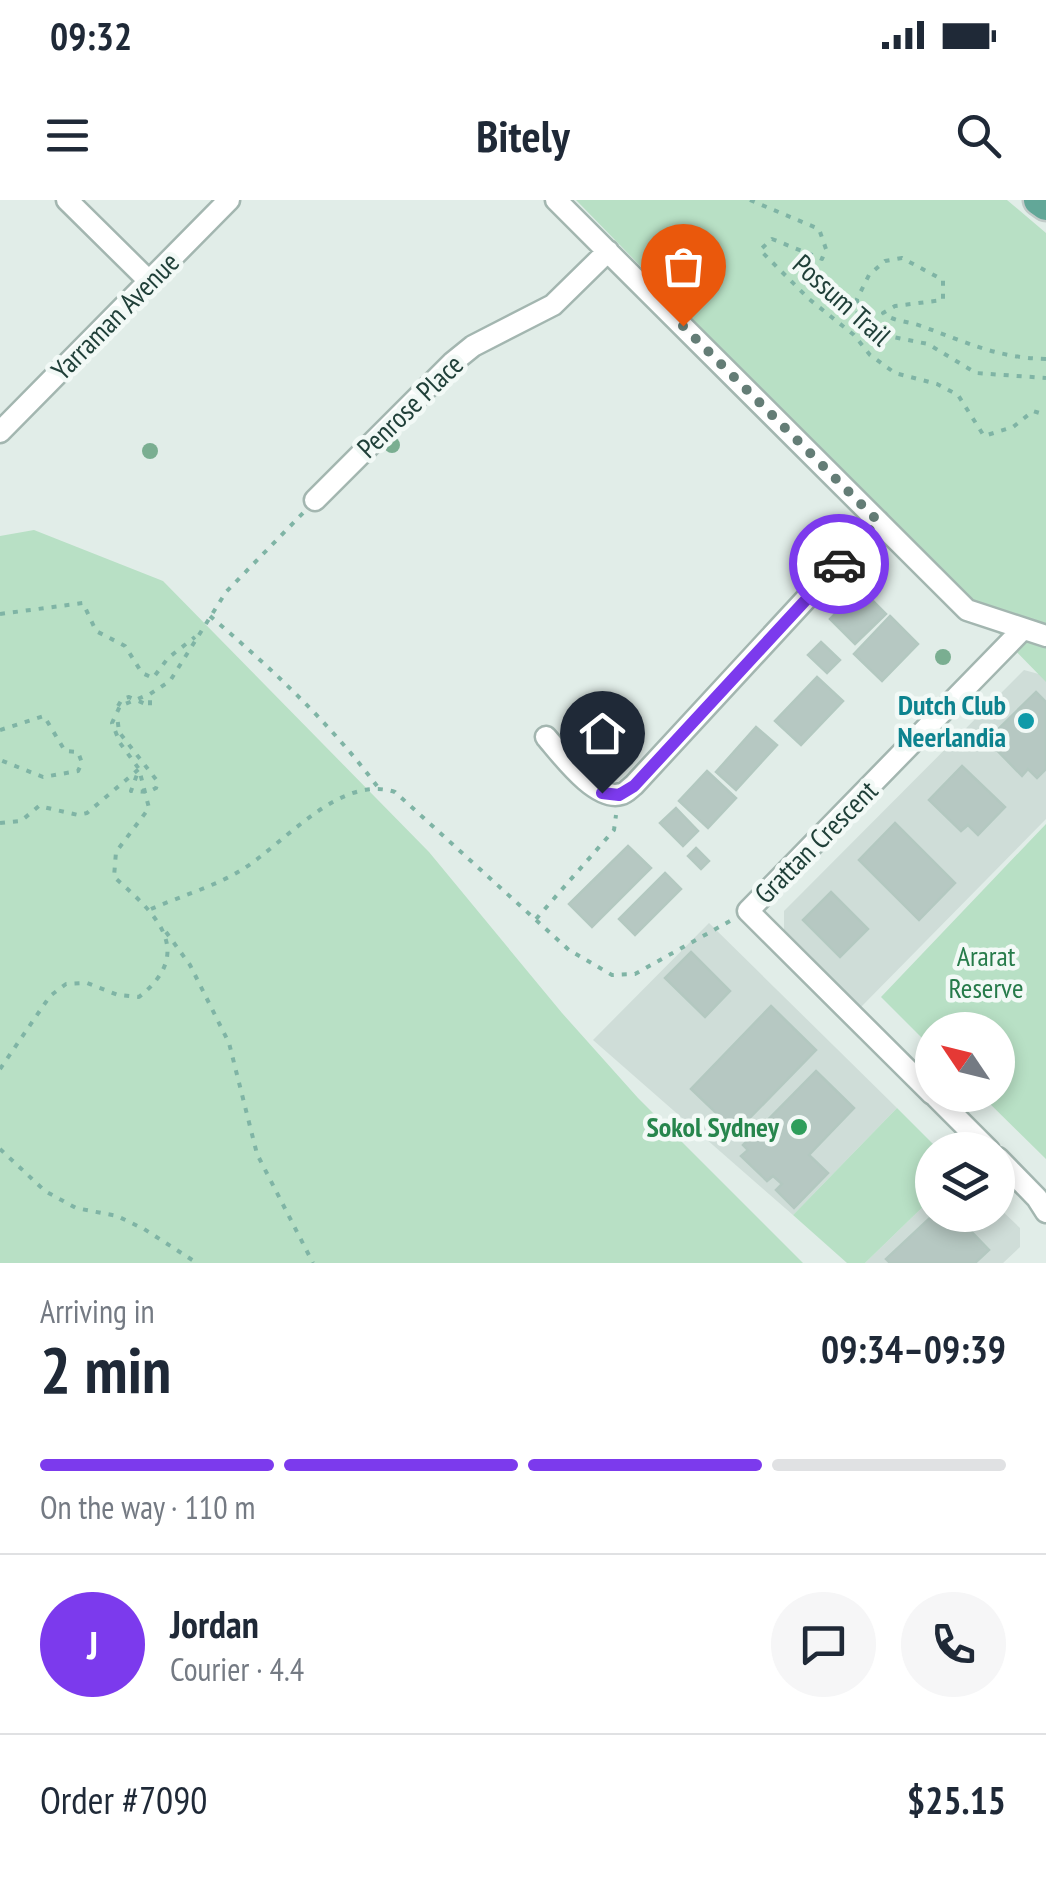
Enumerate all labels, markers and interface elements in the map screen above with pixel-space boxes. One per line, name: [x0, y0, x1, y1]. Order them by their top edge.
text: 09:32: [50, 11, 132, 60]
text: Bitely: [476, 106, 570, 164]
icon: menu: [40, 108, 95, 163]
icon: search: [951, 108, 1006, 163]
pin: [641, 224, 726, 327]
icon: bag: [656, 239, 711, 294]
street label: Yarraman Avenue: [43, 244, 187, 388]
street label: Possum Trail: [785, 246, 900, 354]
street label: Penrose Place: [349, 346, 471, 465]
courier: [789, 514, 889, 614]
icon: car: [812, 537, 867, 592]
place label: Dutch Club Neerlandia: [897, 686, 1006, 755]
pin: [560, 691, 645, 794]
icon: home: [575, 706, 630, 761]
marker: Dutch Club Neerlandia: [1015, 710, 1037, 732]
street label: Grattan Crescent: [746, 772, 885, 911]
park label: Ararat Reserve: [948, 937, 1024, 1006]
north arrow: [915, 1012, 1015, 1112]
map controls: [915, 1012, 1015, 1232]
place label: Sokol Sydney: [647, 1108, 780, 1145]
marker: Sokol Sydney: [788, 1116, 810, 1138]
button: layers: [915, 1132, 1015, 1232]
text: Arriving in: [40, 1290, 155, 1332]
text: 09:34–09:39: [821, 1324, 1006, 1373]
text: 2 min: [40, 1327, 171, 1411]
text: On the way · 110 m: [40, 1486, 255, 1528]
button: chat: [771, 1592, 876, 1697]
button: phone: [901, 1592, 1006, 1697]
text: Jordan: [170, 1599, 259, 1648]
text: J: [87, 1620, 98, 1669]
text: Courier · 4.4: [170, 1648, 304, 1690]
text: Order #7090: [40, 1775, 207, 1824]
text: $25.15: [907, 1775, 1006, 1824]

